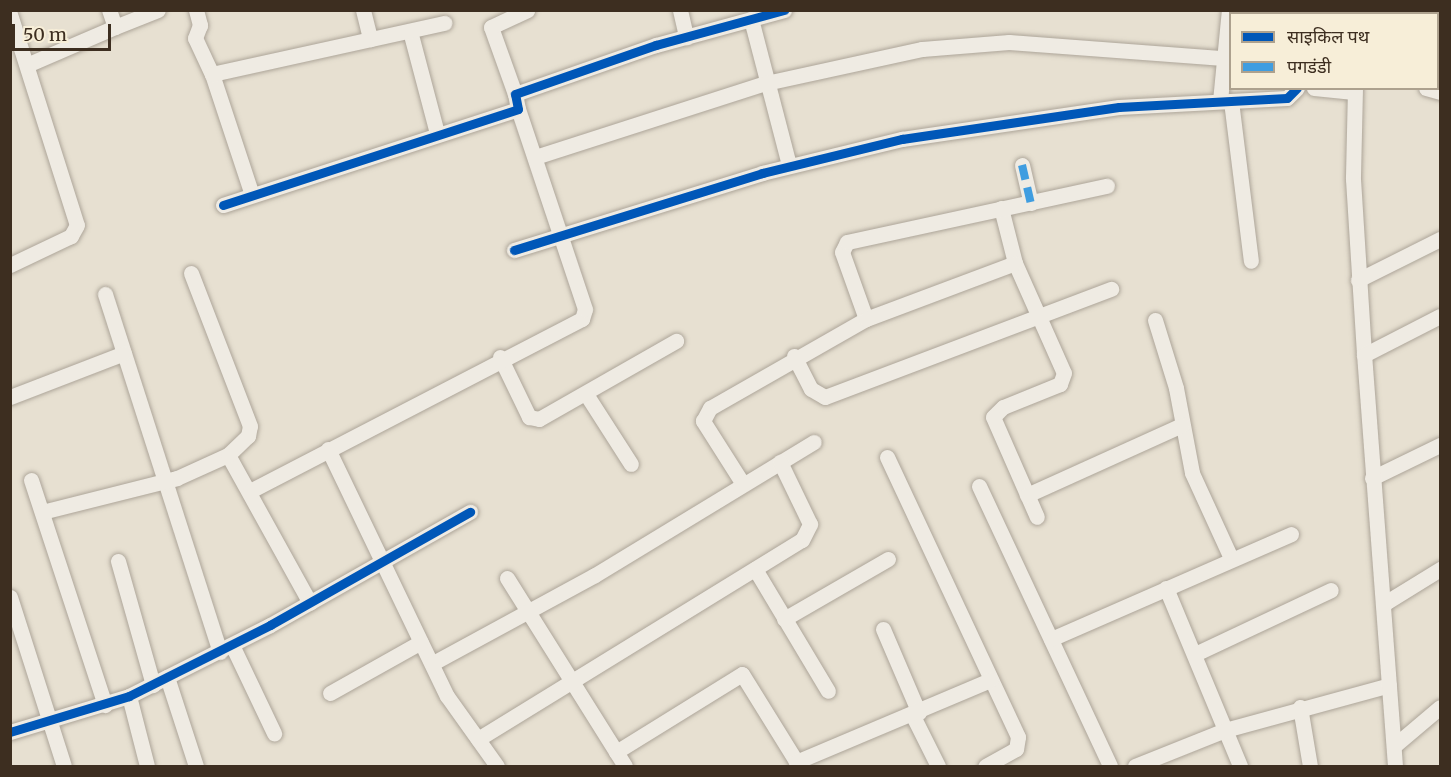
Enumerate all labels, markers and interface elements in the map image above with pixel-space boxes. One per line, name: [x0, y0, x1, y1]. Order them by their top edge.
scale bar: [15, 12, 114, 50]
legend: [1229, 12, 1439, 90]
text: 50 m: [23, 23, 67, 46]
text: साइकिल पथ: [1287, 25, 1369, 48]
text: पगडंडी: [1287, 55, 1331, 78]

